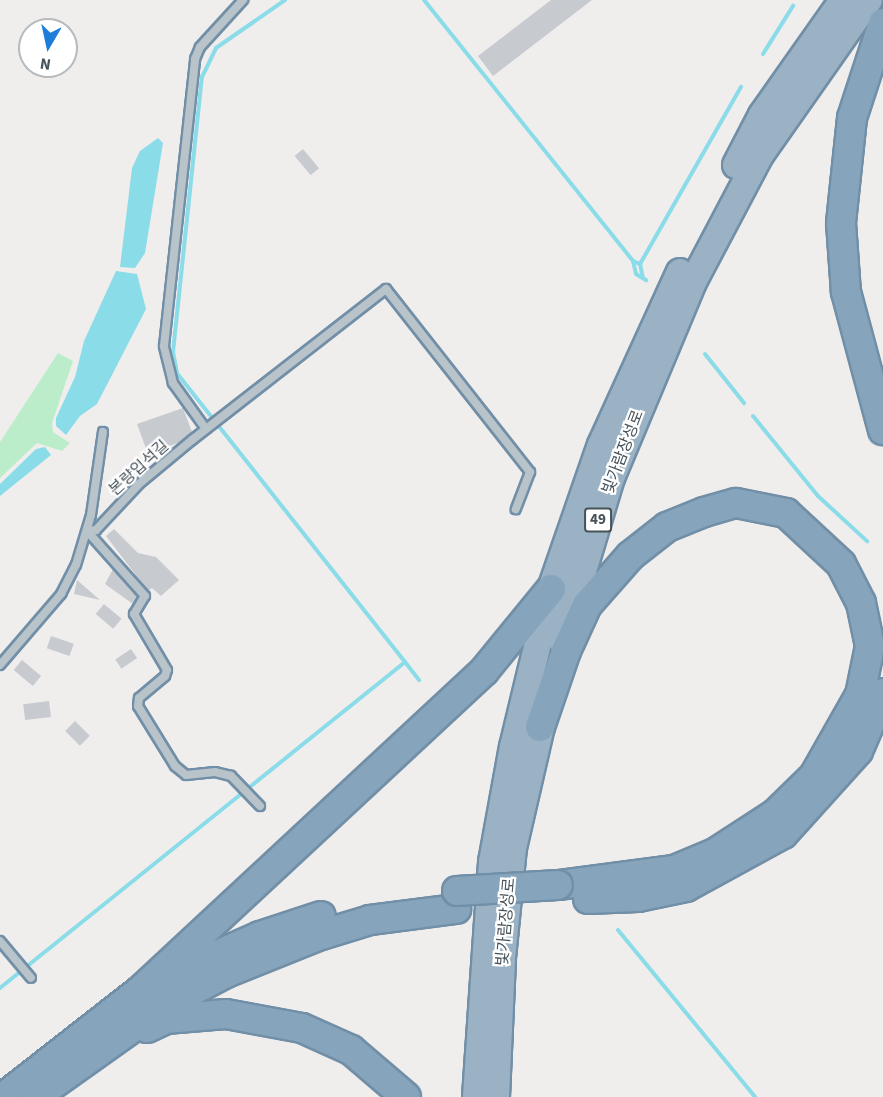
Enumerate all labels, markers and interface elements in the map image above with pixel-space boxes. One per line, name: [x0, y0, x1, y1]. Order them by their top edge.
north arrow: [18, 18, 78, 78]
text: N: [39, 52, 52, 76]
street label: 빛가람장성로: [598, 407, 648, 497]
street label: 본량입석길: [105, 436, 173, 500]
road number: 49: [583, 508, 613, 532]
street label: 빛가람장성로: [493, 877, 519, 967]

